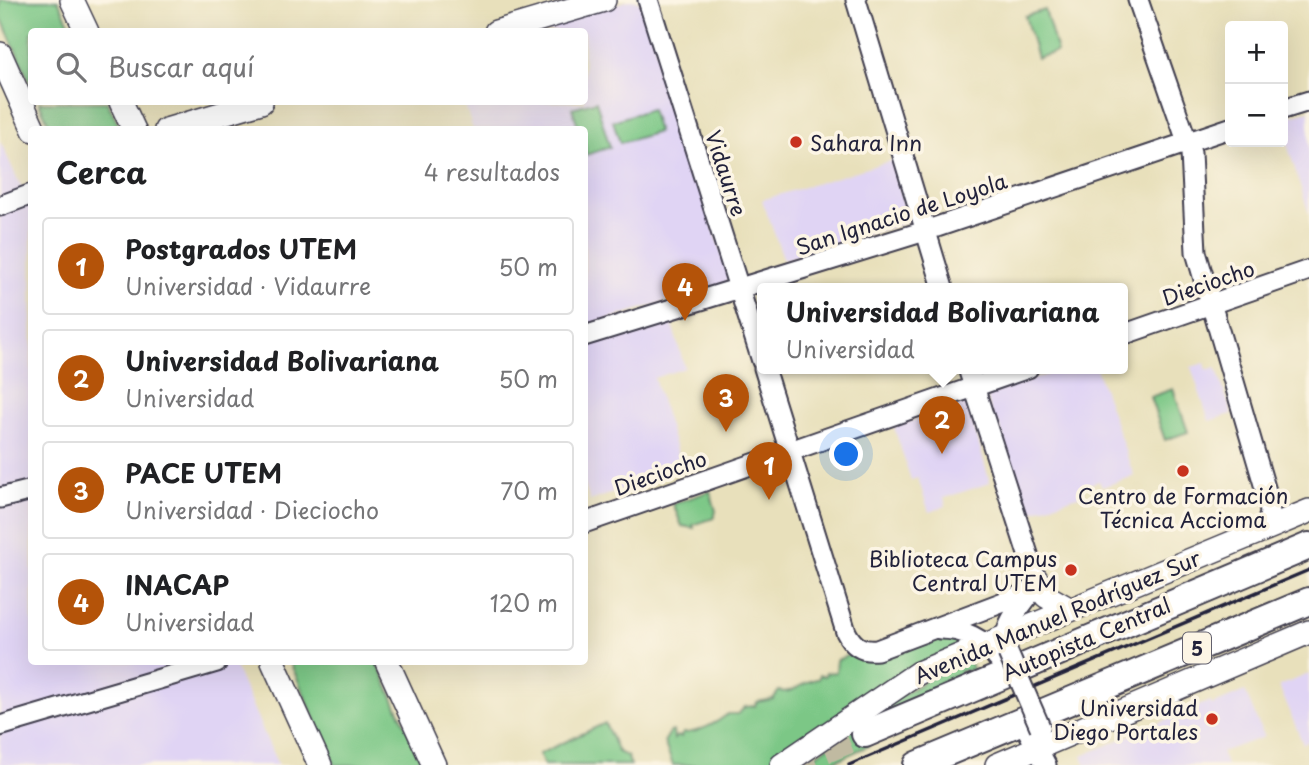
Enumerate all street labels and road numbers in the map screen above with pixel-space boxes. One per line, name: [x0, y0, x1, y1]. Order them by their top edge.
street label: Vidaurre: [698, 126, 756, 220]
street label: San Ignacio de Loyola: [791, 164, 1011, 262]
street label: Dieciocho: [1157, 251, 1259, 313]
street label: Dieciocho: [609, 441, 711, 503]
street label: Avenida Manuel Rodríguez Sur: [909, 541, 1205, 691]
street label: Autopista Central: [997, 588, 1175, 688]
road number: 5: [1183, 632, 1211, 664]

